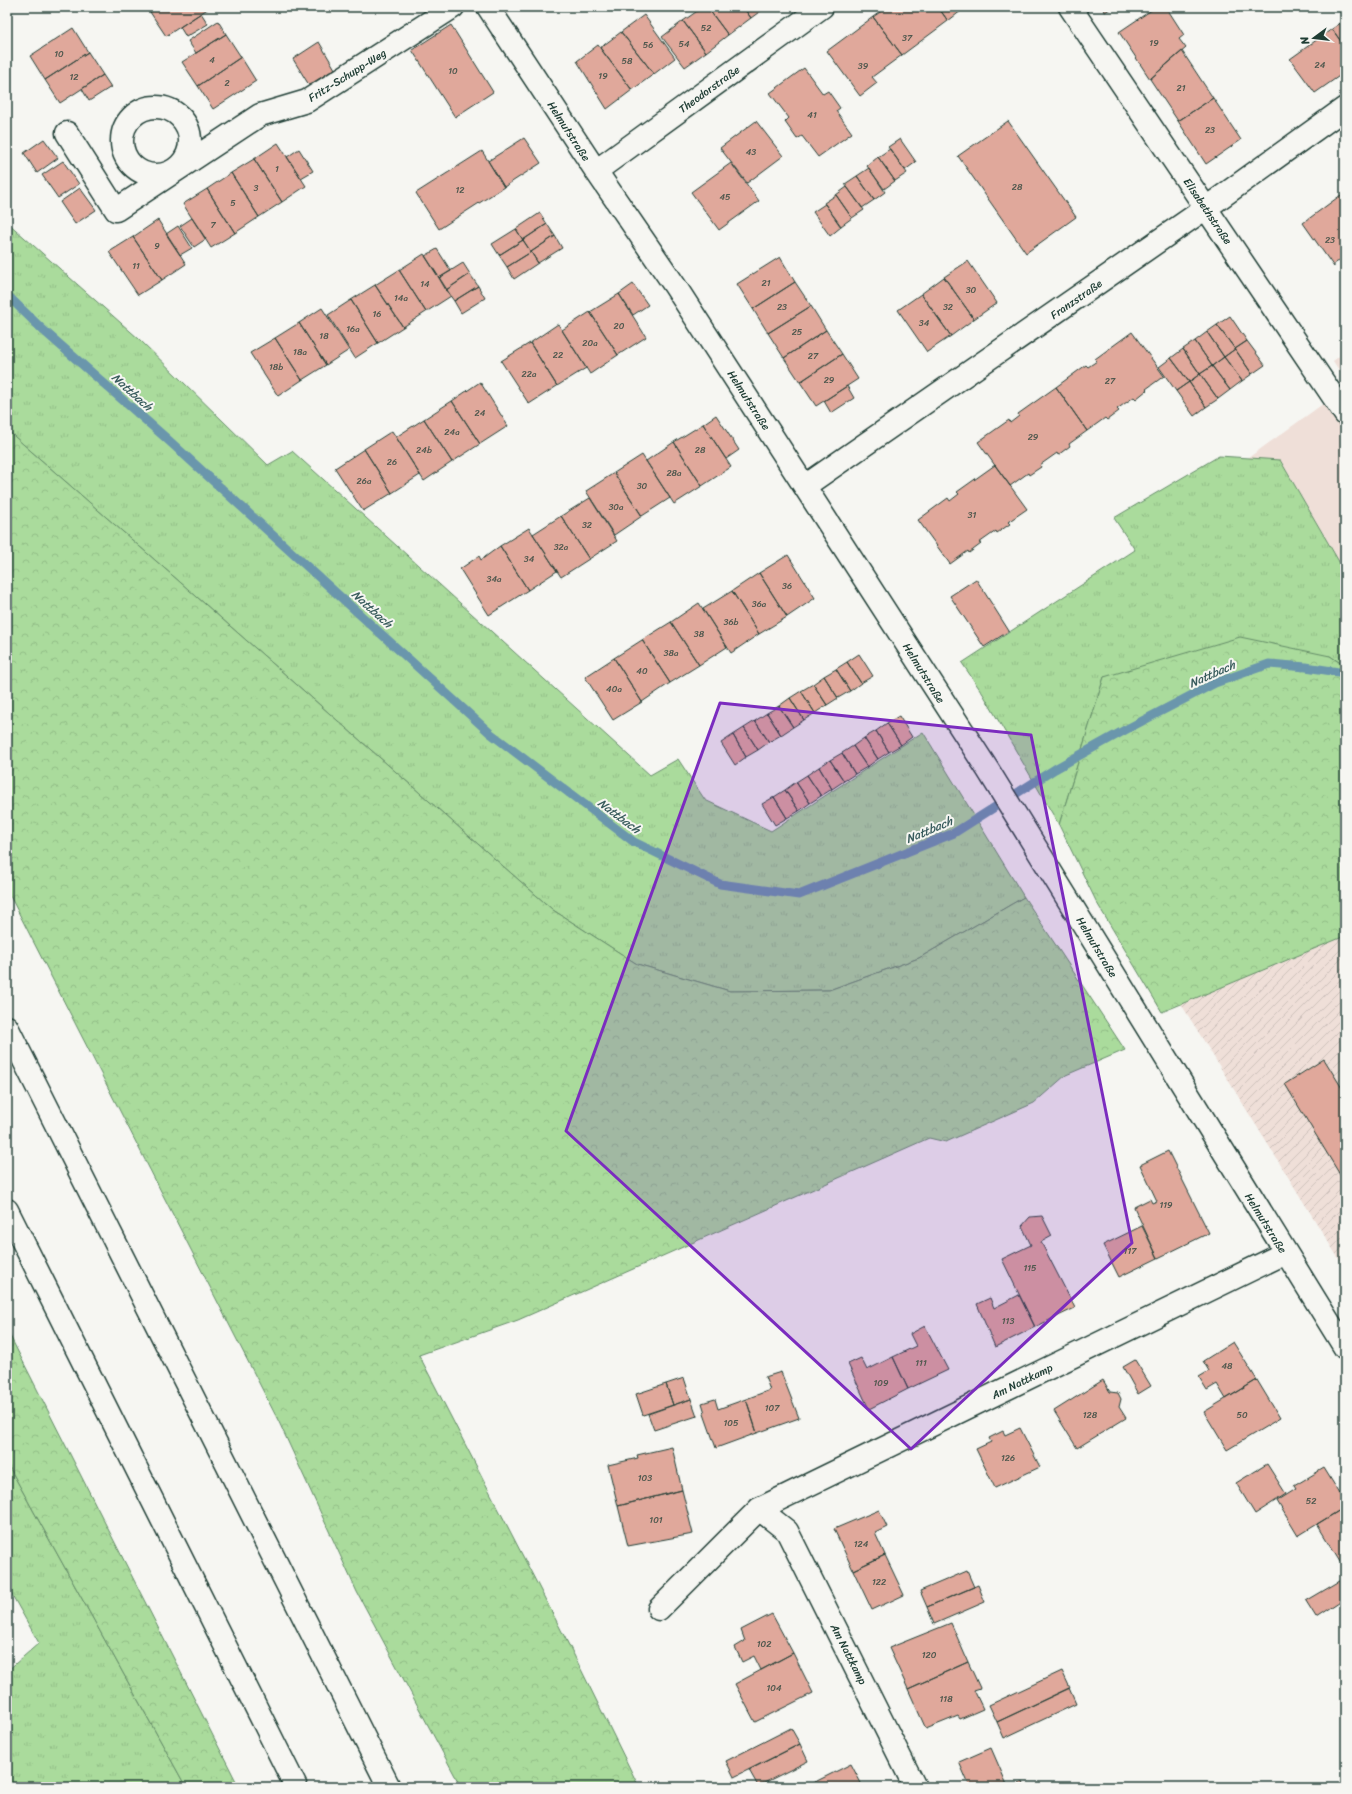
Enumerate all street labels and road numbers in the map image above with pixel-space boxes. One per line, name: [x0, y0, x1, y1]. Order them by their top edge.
street label: Fritz-Schupp-Weg: [304, 44, 390, 107]
street label: Theodorstraße: [675, 60, 744, 118]
street label: Helmutstraße: [542, 97, 595, 165]
street label: Elisabethstraße: [1178, 174, 1237, 249]
street label: Franzstraße: [1046, 274, 1107, 324]
street label: Helmutstraße: [722, 366, 775, 434]
street label: Helmutstraße: [897, 639, 950, 708]
street label: Helmutstraße: [1071, 913, 1123, 982]
street label: Helmutstraße: [1239, 1189, 1292, 1258]
street label: Am Nattkamp: [987, 1358, 1056, 1405]
street label: Am Nattkamp: [825, 1619, 872, 1688]

